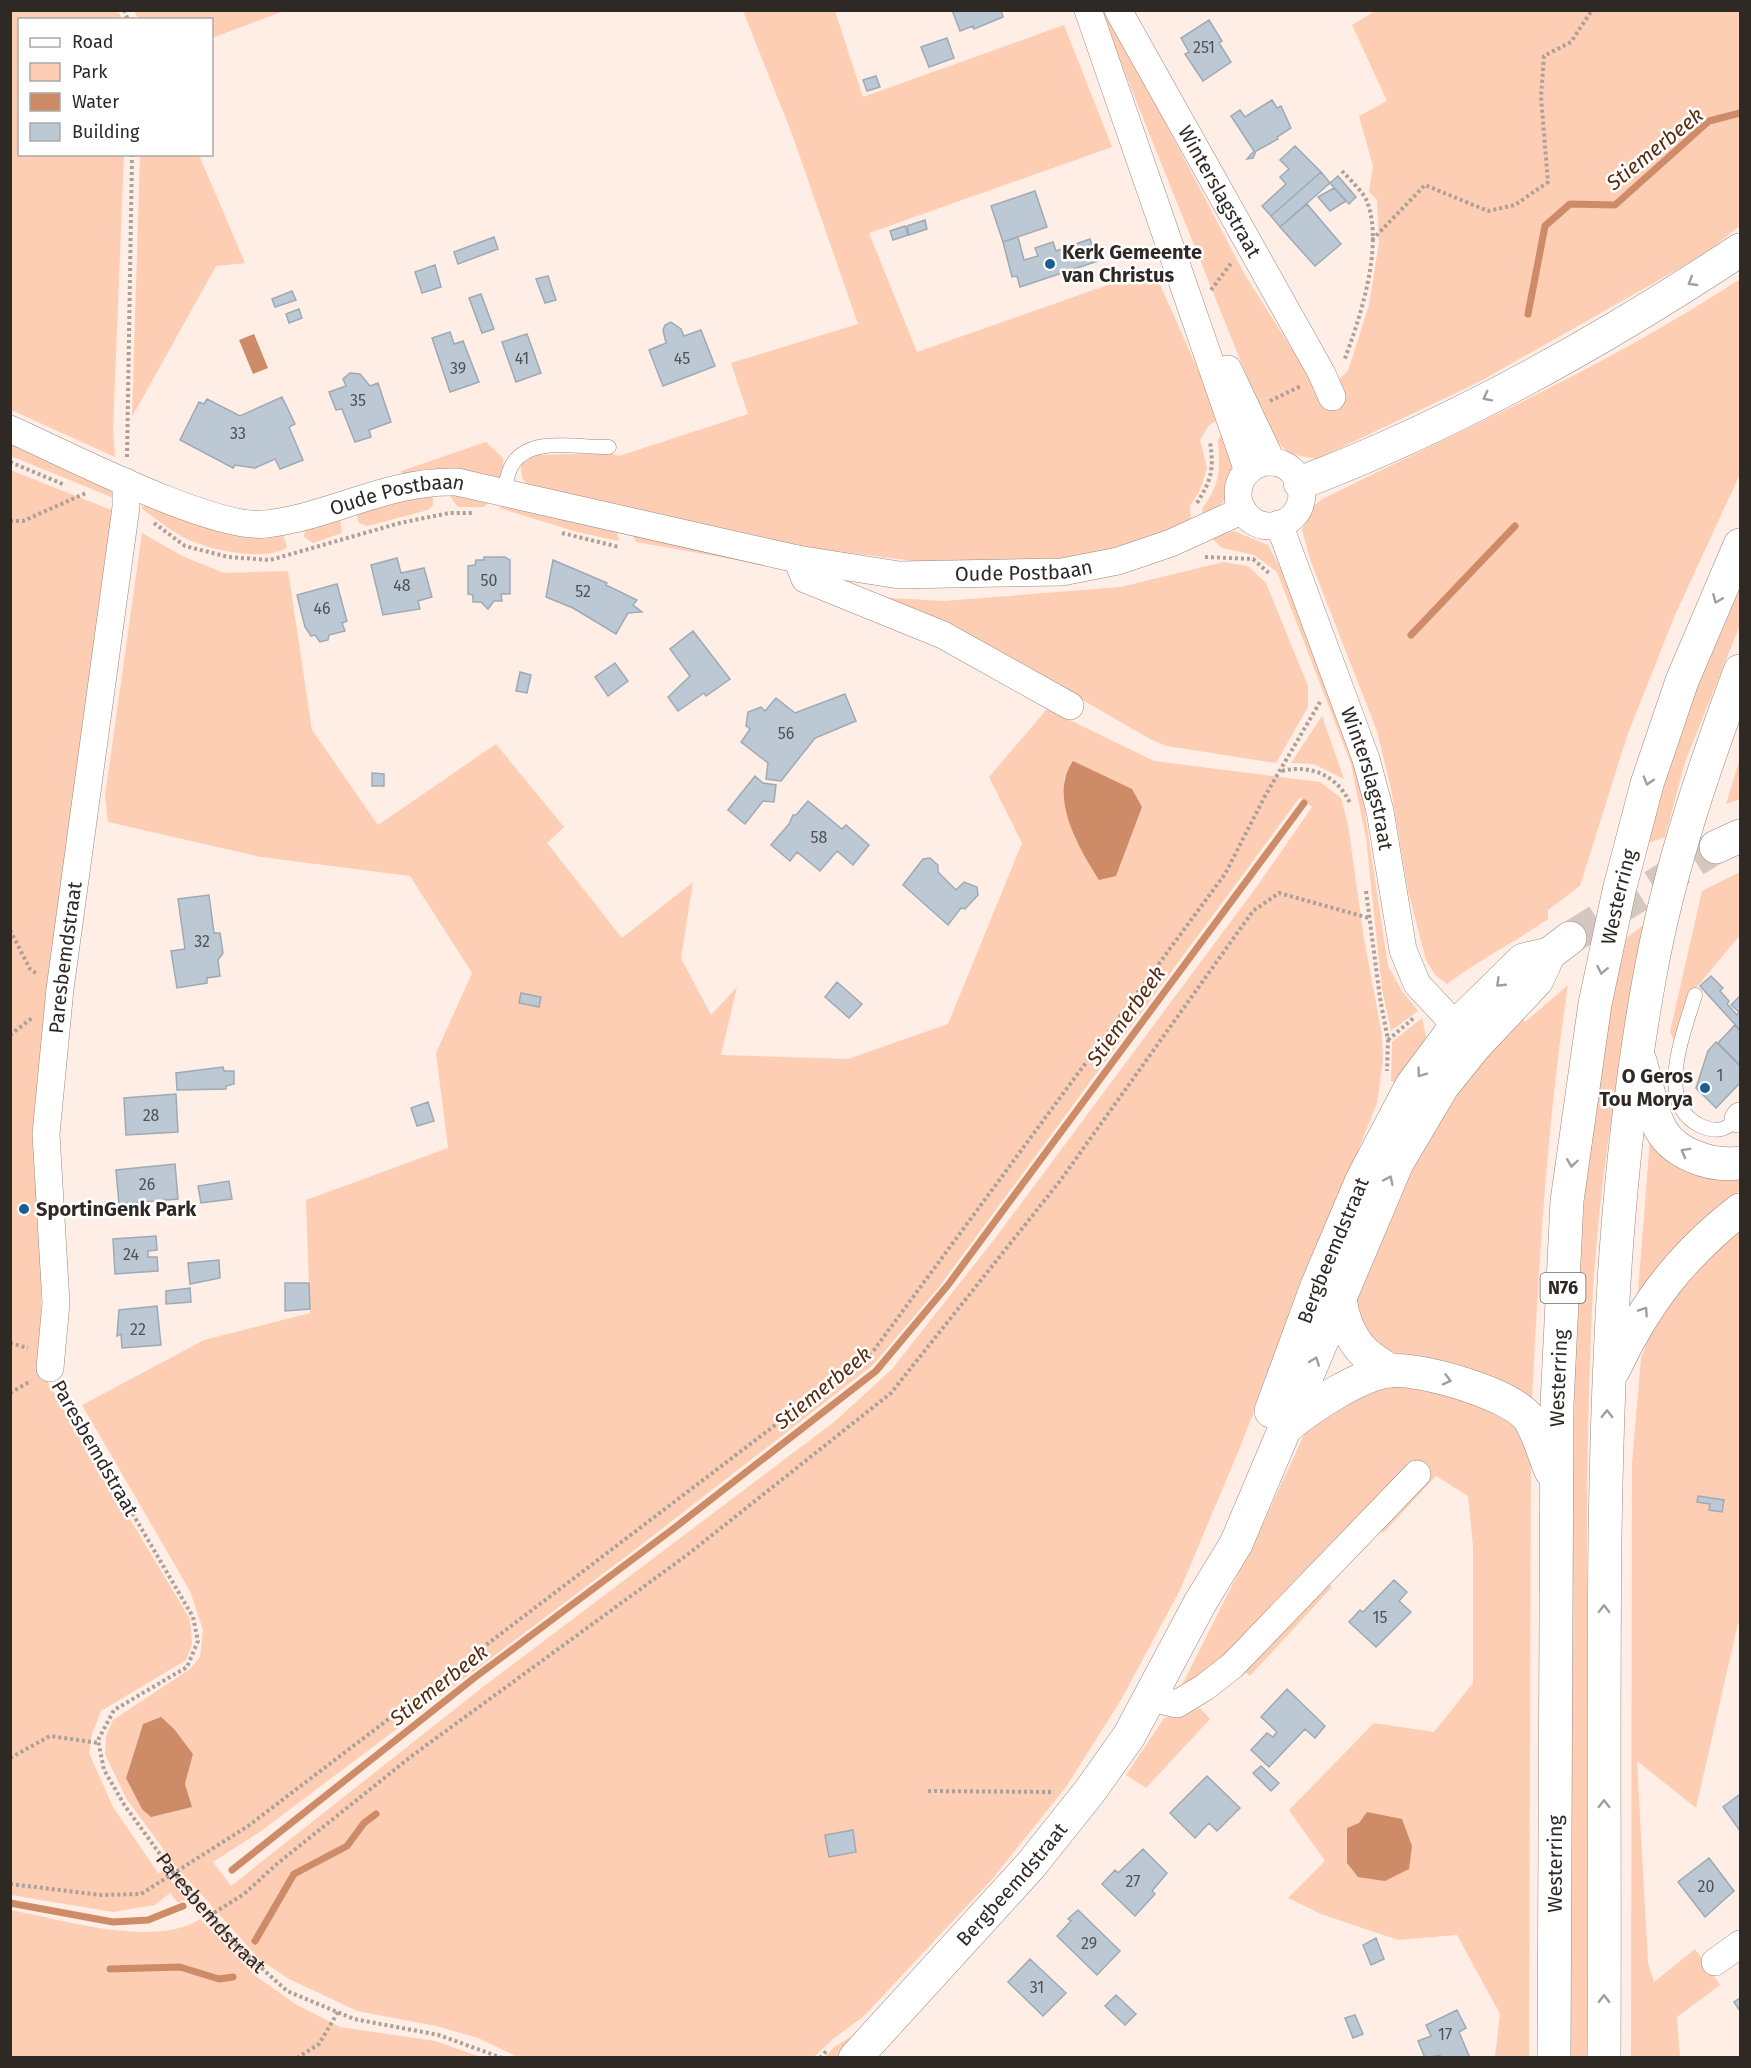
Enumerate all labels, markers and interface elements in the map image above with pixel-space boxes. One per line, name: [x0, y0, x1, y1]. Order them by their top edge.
legend: [18, 18, 213, 156]
text: Road: [72, 31, 114, 53]
house number: 251: [1193, 38, 1215, 57]
text: Park: [72, 61, 108, 83]
text: Water: [72, 91, 119, 113]
water label: Stiemerbeek: [1600, 102, 1709, 197]
text: Building: [72, 121, 140, 143]
street label: Winterslagstraat: [1173, 121, 1267, 262]
place label: Kerk Gemeente van Christus: [1061, 240, 1202, 287]
marker: Kerk Gemeente van Christus: [1043, 257, 1057, 271]
one-way arrow: [1688, 274, 1698, 286]
house number: 41: [515, 349, 529, 368]
house number: 45: [674, 349, 690, 368]
house number: 39: [450, 359, 466, 378]
one-way arrow: [1483, 390, 1494, 402]
house number: 35: [350, 391, 366, 410]
house number: 33: [230, 424, 246, 443]
street label: Oude Postbaan: [327, 469, 467, 520]
street label: Oude Postbaan: [955, 554, 1095, 586]
house number: 50: [481, 571, 498, 590]
house number: 48: [393, 576, 411, 595]
house number: 52: [575, 582, 591, 601]
one-way arrow: [1712, 592, 1724, 603]
house number: 46: [313, 599, 331, 618]
street label: Winterslagstraat: [1336, 704, 1398, 853]
house number: 56: [778, 724, 794, 743]
one-way arrow: [1643, 775, 1655, 786]
house number: 58: [811, 828, 828, 847]
street label: Westerring: [1596, 846, 1642, 947]
street label: Paresbemdstraat: [44, 879, 87, 1035]
house number: 32: [194, 932, 210, 951]
water label: Stiemerbeek: [1080, 961, 1171, 1072]
one-way arrow: [1596, 965, 1609, 975]
one-way arrow: [1497, 975, 1508, 986]
place label: O Geros Tou Morya: [1599, 1064, 1693, 1111]
one-way arrow: [1417, 1066, 1428, 1077]
house number: 1: [1717, 1066, 1723, 1085]
marker: O Geros Tou Morya: [1698, 1081, 1712, 1095]
house number: 28: [143, 1106, 160, 1125]
one-way arrow: [1681, 1148, 1691, 1159]
one-way arrow: [1567, 1158, 1579, 1168]
street label: Bergbeemdstraat: [1292, 1173, 1374, 1327]
house number: 26: [139, 1175, 155, 1194]
one-way arrow: [1381, 1176, 1393, 1187]
place label: SportinGenk Park: [36, 1197, 197, 1221]
marker: SportinGenk Park: [17, 1202, 31, 1216]
house number: 24: [123, 1245, 139, 1264]
road number: N76: [1540, 1273, 1586, 1303]
one-way arrow: [1637, 1307, 1648, 1318]
house number: 22: [130, 1320, 146, 1339]
street label: Westerring: [1545, 1328, 1573, 1427]
water label: Stiemerbeek: [768, 1341, 877, 1436]
one-way arrow: [1308, 1356, 1320, 1367]
one-way arrow: [1442, 1373, 1452, 1385]
street label: Paresbemdstraat: [46, 1376, 144, 1521]
one-way arrow: [1601, 1410, 1613, 1419]
one-way arrow: [1598, 1605, 1611, 1614]
house number: 15: [1373, 1608, 1387, 1627]
water label: Stiemerbeek: [384, 1639, 493, 1732]
one-way arrow: [1598, 1800, 1610, 1809]
street label: Westerring: [1543, 1815, 1567, 1913]
street label: Bergbeemdstraat: [951, 1817, 1073, 1951]
street label: Paresbemdstraat: [151, 1848, 271, 1978]
house number: 27: [1126, 1872, 1140, 1891]
house number: 20: [1698, 1877, 1714, 1896]
house number: 29: [1081, 1934, 1097, 1953]
house number: 31: [1030, 1978, 1044, 1997]
one-way arrow: [1598, 1995, 1610, 2004]
house number: 17: [1438, 2025, 1452, 2044]

